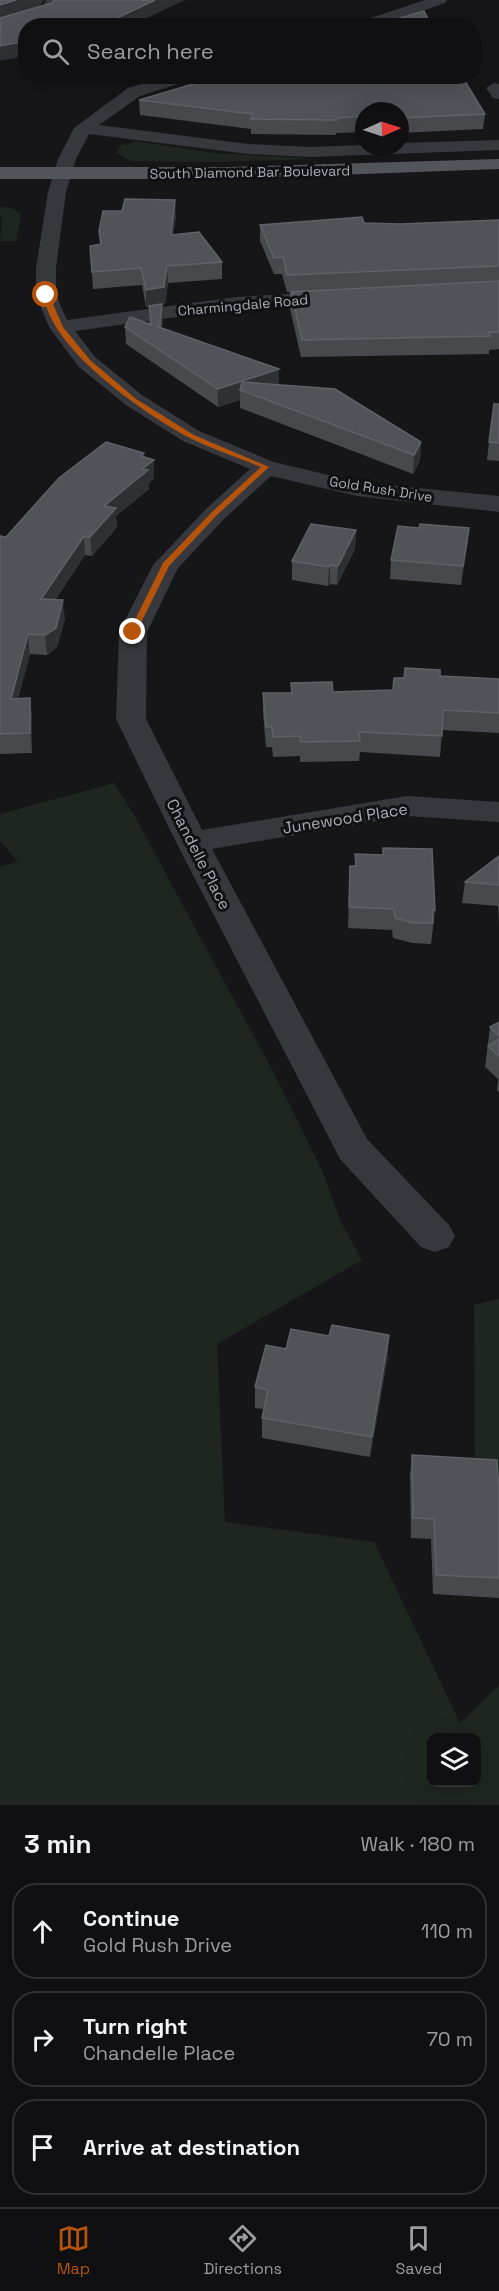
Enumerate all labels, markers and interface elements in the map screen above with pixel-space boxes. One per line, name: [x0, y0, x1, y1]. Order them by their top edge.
search box: [18, 18, 481, 84]
icon: search: [39, 35, 72, 68]
text: Search here: [87, 37, 214, 65]
north arrow: [355, 102, 409, 156]
street label: South Diamond Bar Boulevard: [150, 161, 350, 183]
route start: [32, 281, 58, 307]
street label: Charmingdale Road: [177, 290, 309, 320]
street label: Gold Rush Drive: [328, 472, 434, 506]
route end: [119, 618, 145, 644]
street label: Chandelle Place: [162, 795, 236, 913]
street label: Junewood Place: [281, 798, 409, 839]
map controls: [427, 1733, 481, 1787]
button: layers: [427, 1733, 481, 1787]
text: 3 min: [24, 1827, 92, 1861]
text: Walk · 180 m: [361, 1831, 475, 1857]
text: Continue: [83, 1904, 179, 1932]
icon: ahead: [26, 1915, 59, 1948]
text: 110 m: [421, 1918, 473, 1944]
text: Gold Rush Drive: [83, 1932, 232, 1958]
text: Turn right: [83, 2012, 188, 2040]
icon: right: [26, 2023, 59, 2056]
text: 70 m: [427, 2026, 473, 2052]
text: Chandelle Place: [83, 2040, 235, 2066]
icon: arrive: [26, 2131, 59, 2164]
text: Arrive at destination: [83, 2133, 300, 2161]
tab: Map: [57, 2222, 90, 2279]
tab: Directions: [204, 2222, 282, 2279]
tab: Saved: [396, 2222, 442, 2279]

